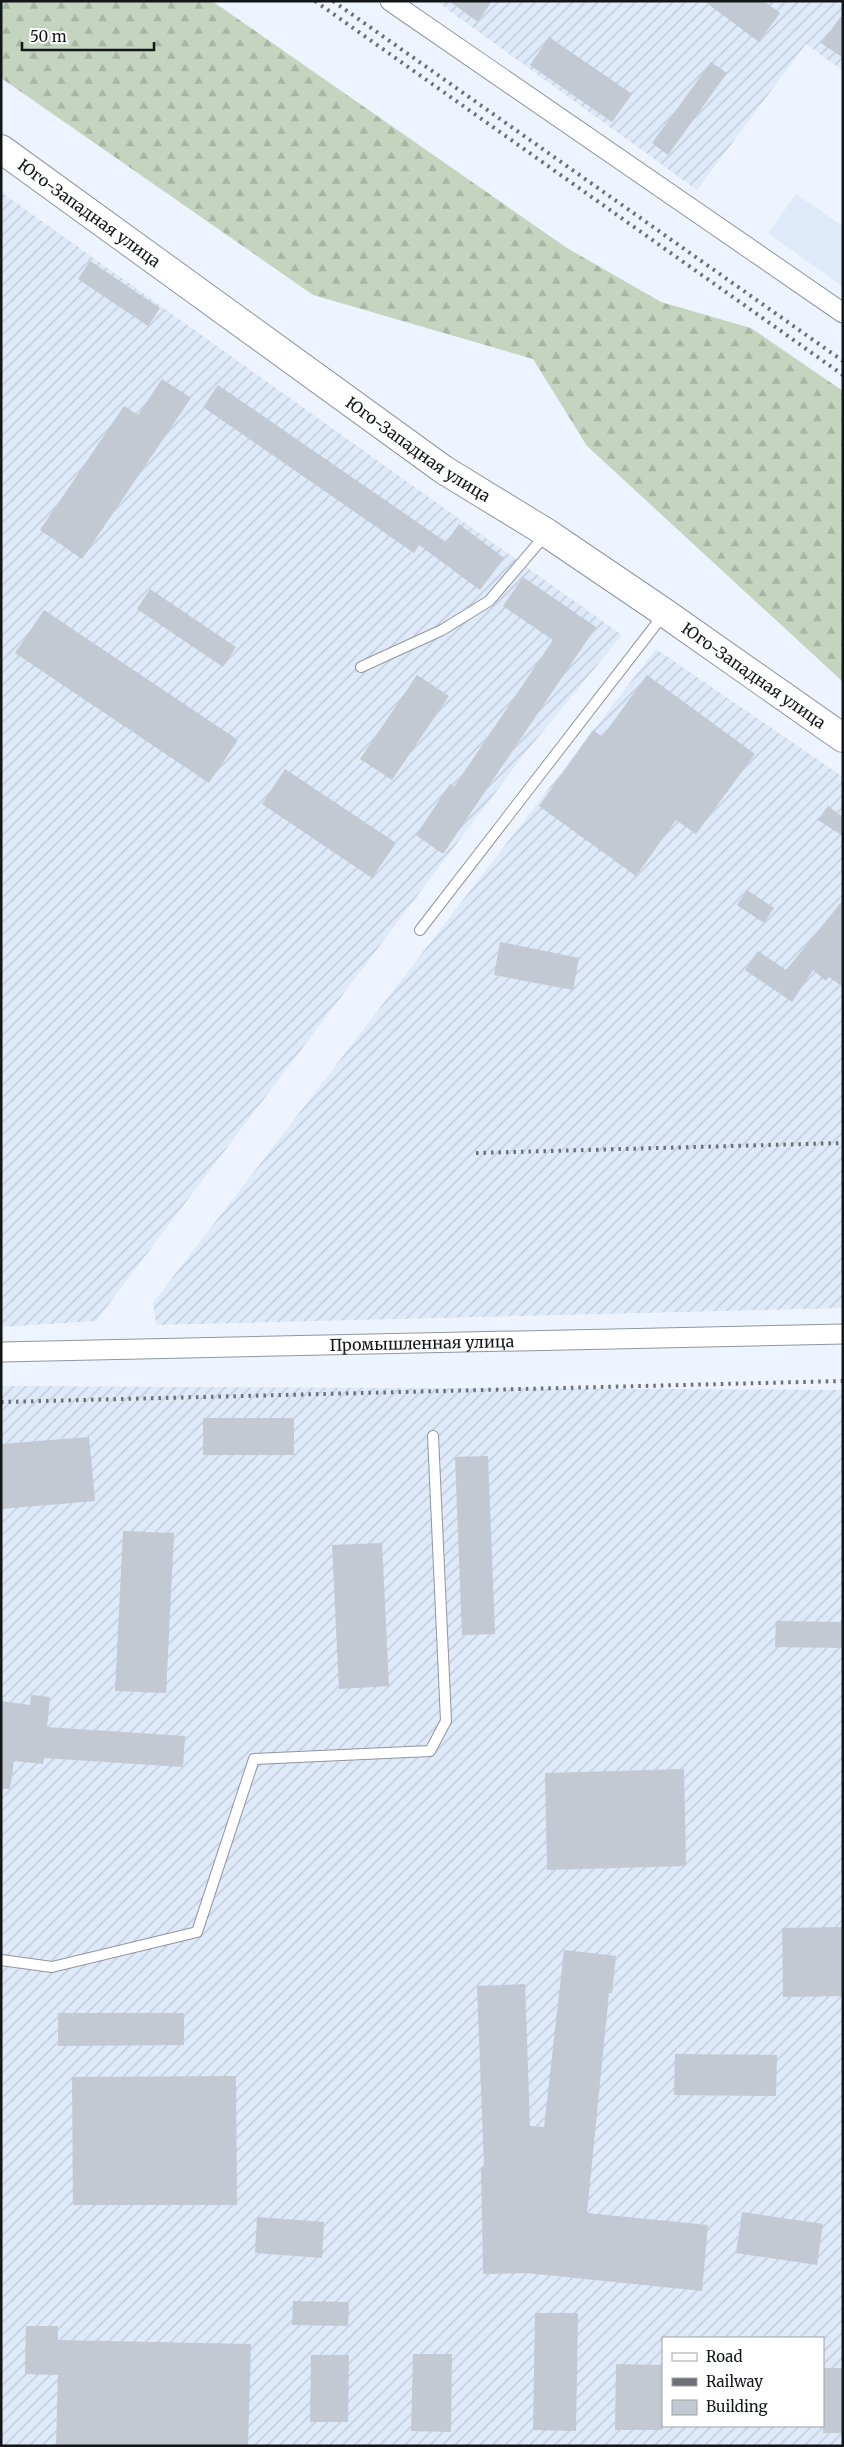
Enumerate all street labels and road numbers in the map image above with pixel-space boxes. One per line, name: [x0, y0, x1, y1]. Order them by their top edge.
street label: Юго-Западная улица: [14, 155, 165, 272]
street label: Юго-Западная улица: [342, 392, 494, 506]
street label: Юго-Западная улица: [678, 618, 830, 733]
street label: Промышленная улица: [329, 1331, 515, 1355]

